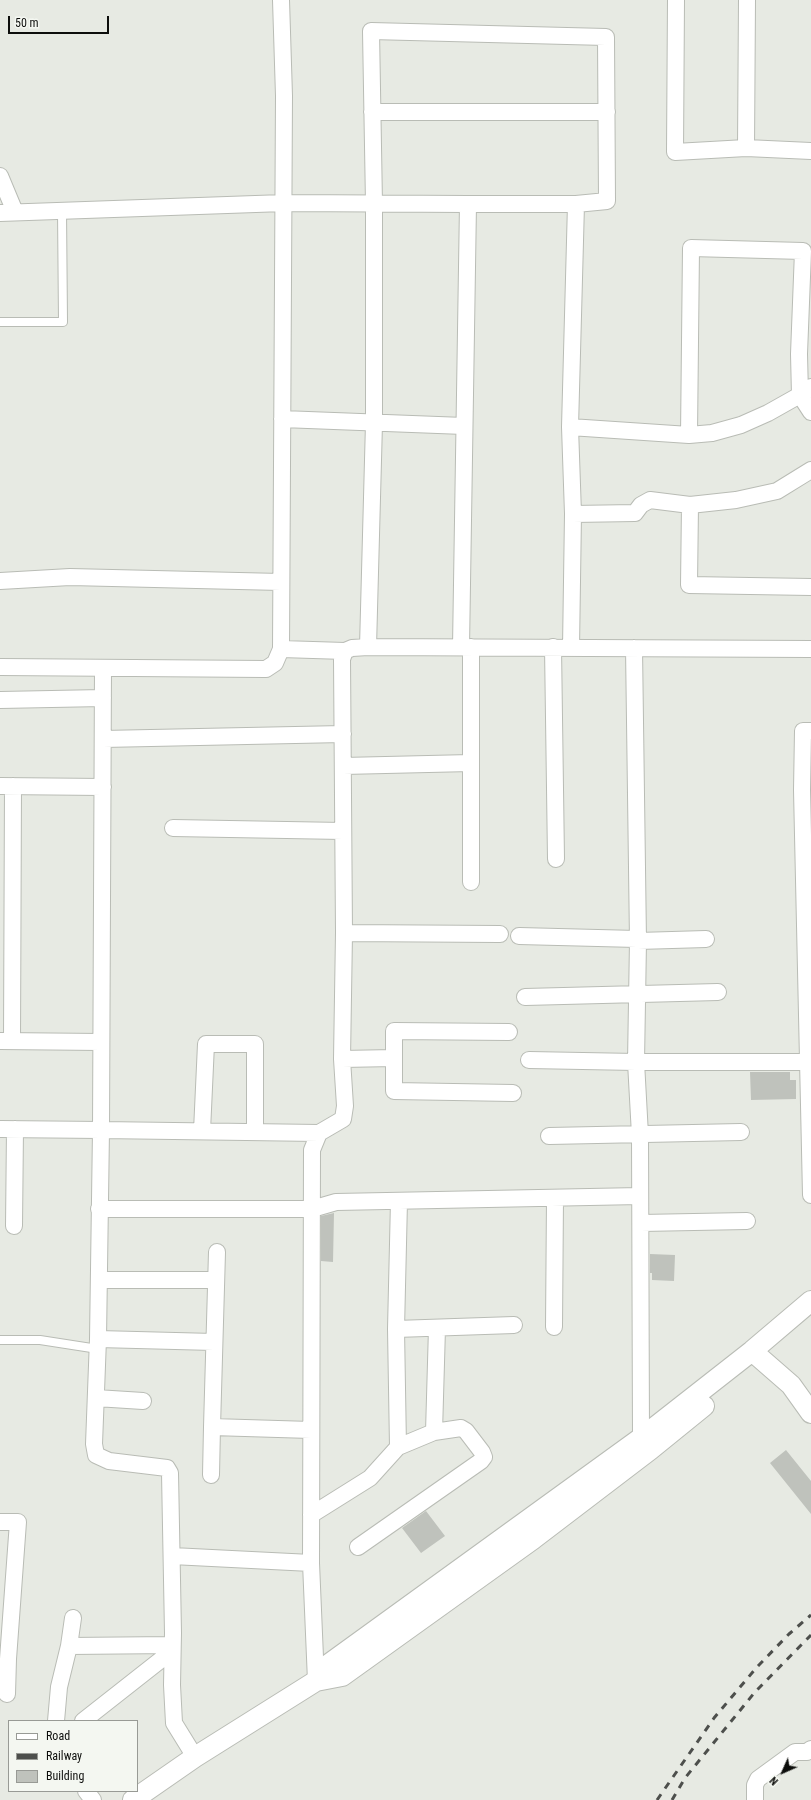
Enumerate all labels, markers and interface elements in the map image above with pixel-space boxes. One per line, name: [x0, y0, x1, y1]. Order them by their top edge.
scale bar: [10, 8, 111, 34]
text: 50 m: [15, 16, 39, 30]
legend: [8, 1720, 138, 1792]
text: Road: [46, 1729, 70, 1743]
text: Railway: [46, 1749, 82, 1763]
north arrow: [763, 1752, 803, 1792]
text: Building: [46, 1769, 84, 1783]
text: N: [767, 1774, 781, 1788]

